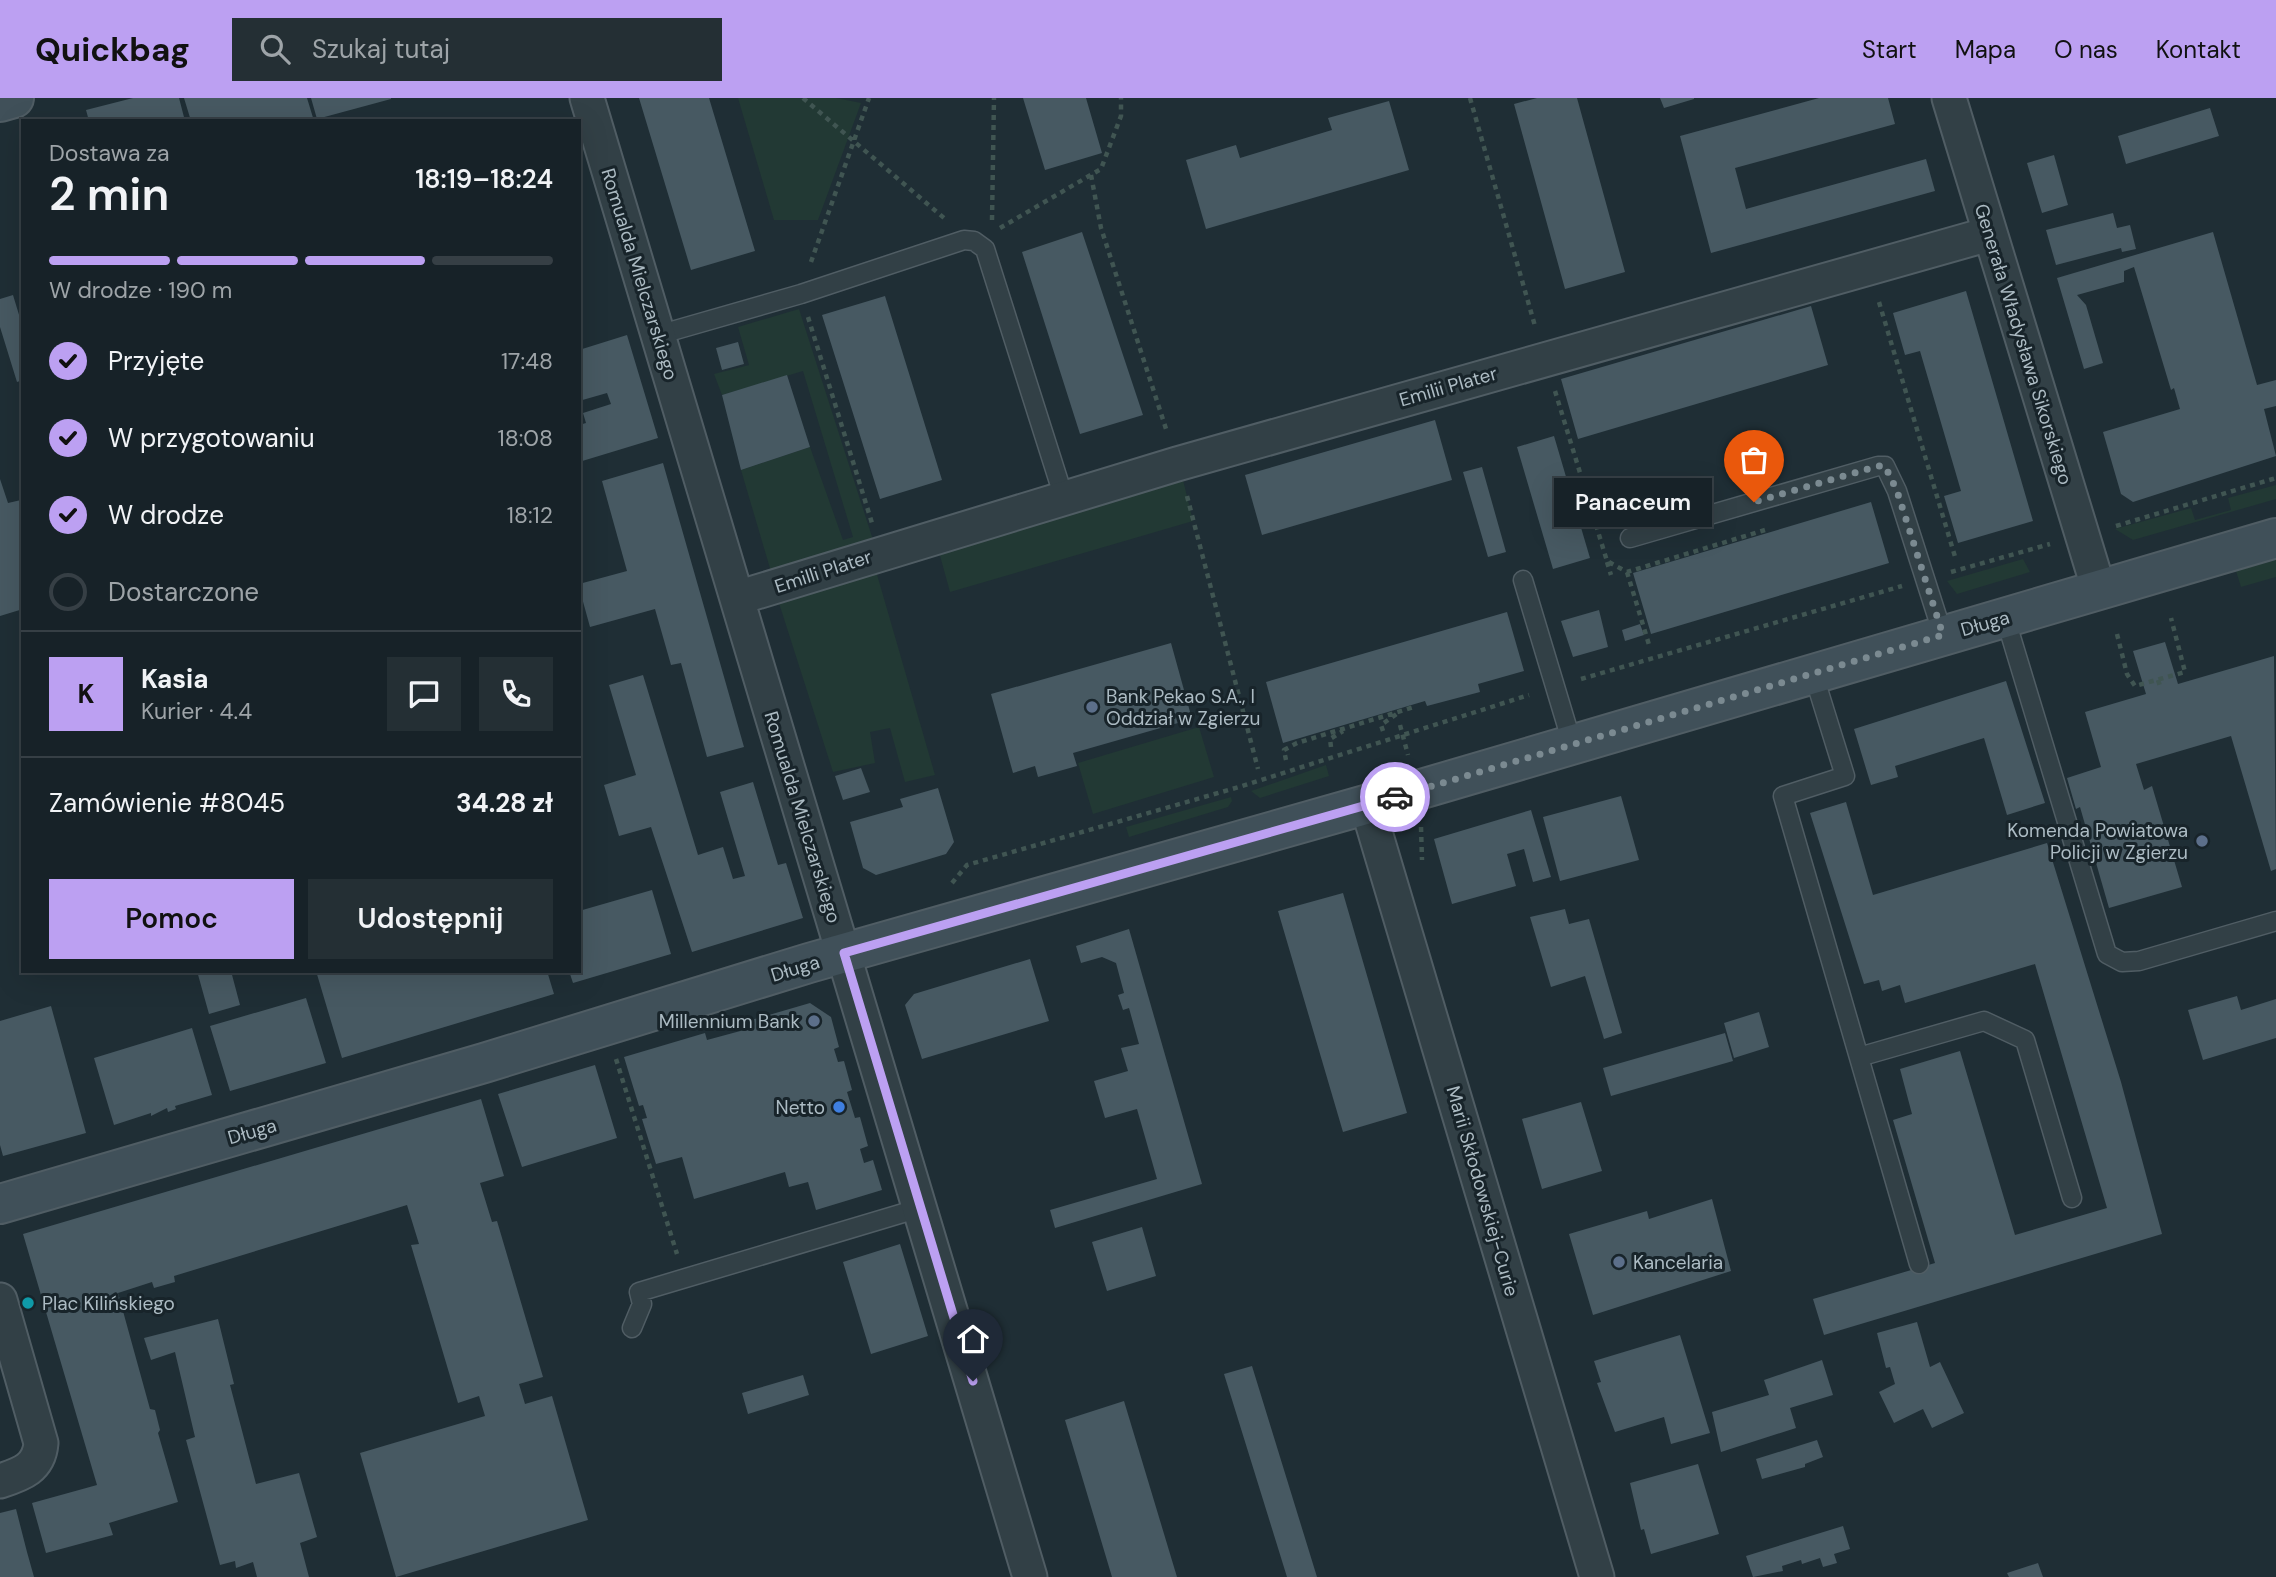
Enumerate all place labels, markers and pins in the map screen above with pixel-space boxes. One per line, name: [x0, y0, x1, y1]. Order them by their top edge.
pin: [1724, 430, 1784, 502]
callout: Panaceum: [1554, 478, 1712, 526]
place label: Bank Pekao S.A., I Oddział w Zgierzu: [1106, 684, 1260, 731]
marker: Bank Pekao S.A., I Oddział w Zgierzu: [1084, 699, 1100, 715]
place label: Komenda Powiatowa Policji w Zgierzu: [2007, 818, 2188, 865]
marker: Komenda Powiatowa Policji w Zgierzu: [2194, 833, 2210, 849]
place label: Millennium Bank: [659, 1009, 800, 1034]
marker: Millennium Bank: [806, 1013, 822, 1029]
place label: Netto: [776, 1095, 825, 1120]
marker: Netto: [831, 1099, 847, 1115]
place label: Kancelaria: [1633, 1250, 1723, 1275]
marker: Kancelaria: [1611, 1254, 1627, 1270]
place label: Plac Kilińskiego: [42, 1291, 175, 1316]
marker: Plac Kilińskiego: [20, 1295, 36, 1311]
pin: [943, 1309, 1003, 1381]

